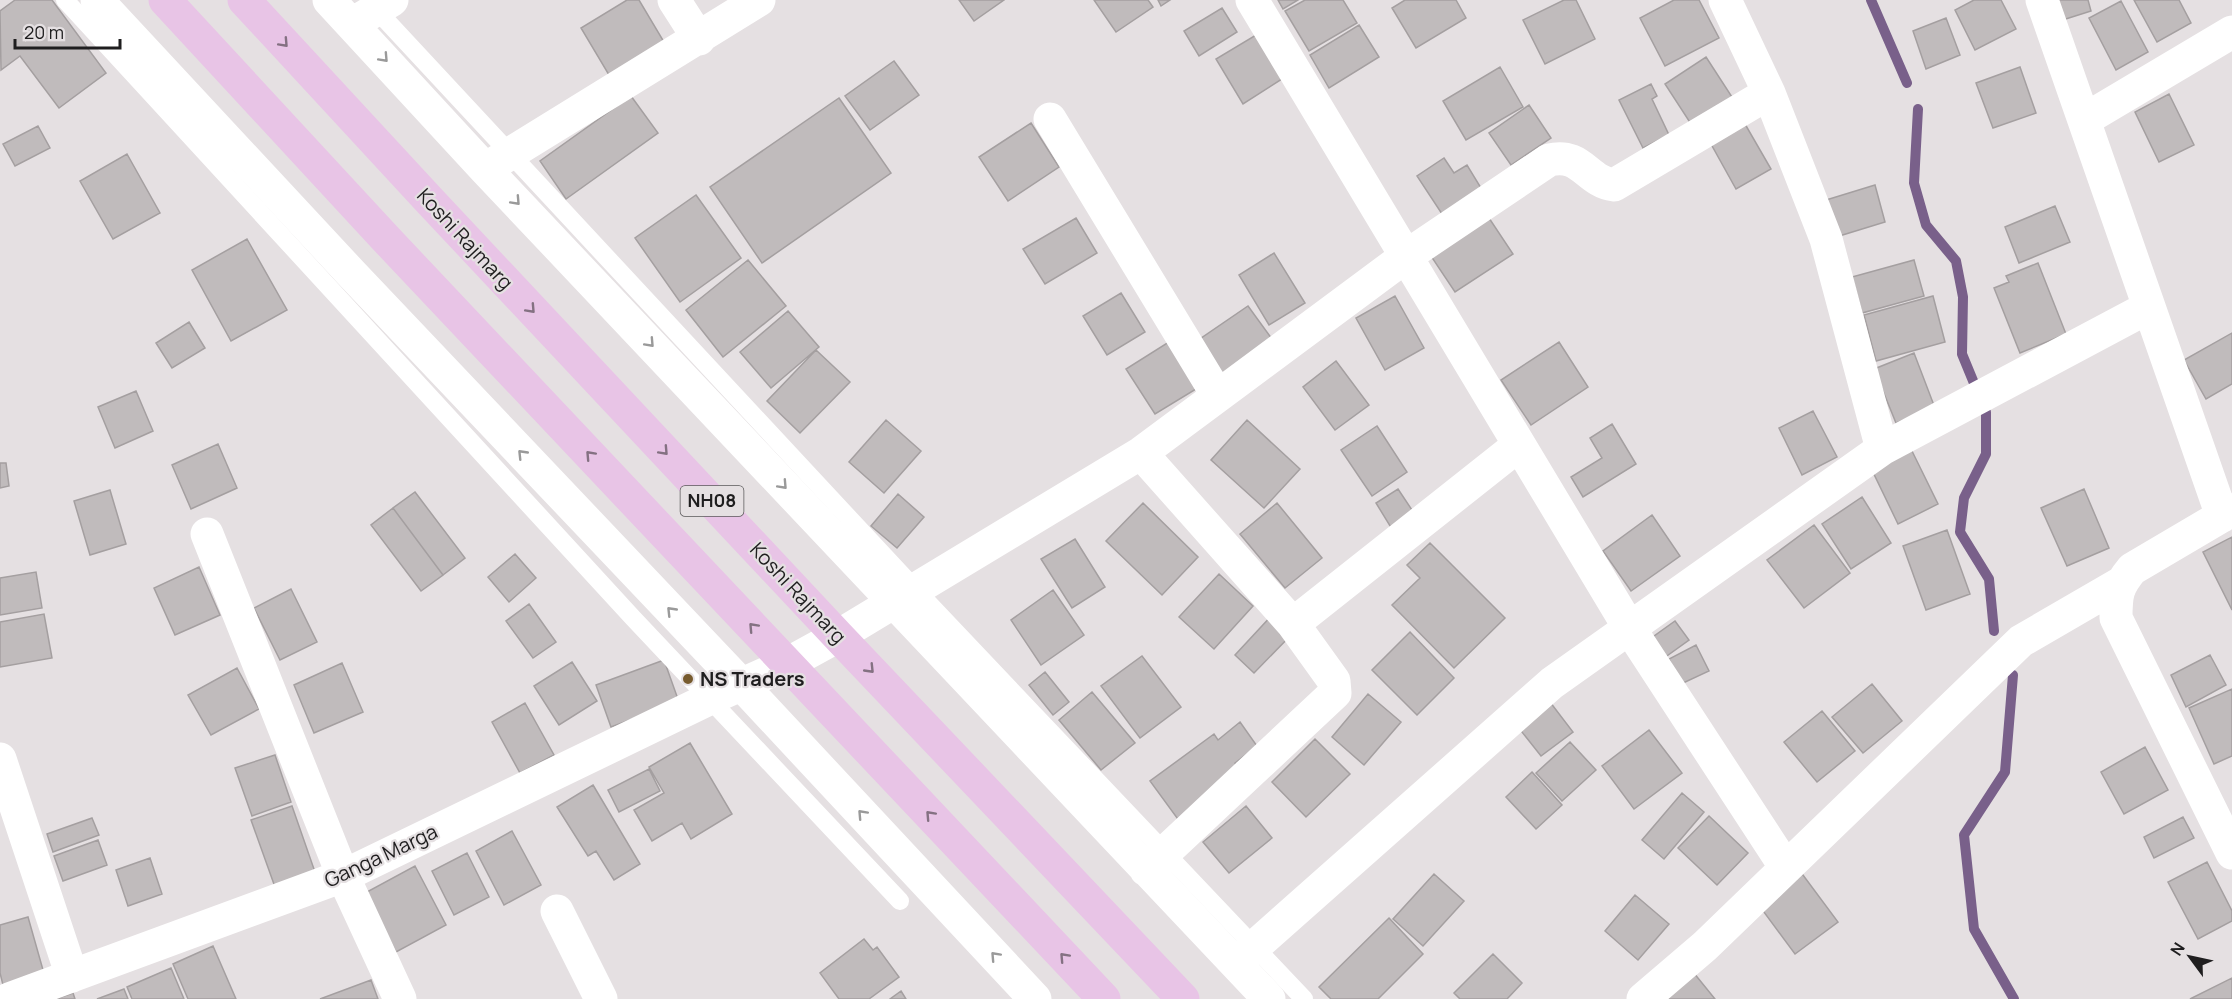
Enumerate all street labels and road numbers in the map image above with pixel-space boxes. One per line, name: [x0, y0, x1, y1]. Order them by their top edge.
street label: Koshi Rajmarg: [411, 182, 519, 295]
road number: NH08: [680, 486, 744, 516]
street label: Koshi Rajmarg: [744, 536, 852, 649]
street label: Ganga Marga: [320, 818, 442, 894]

